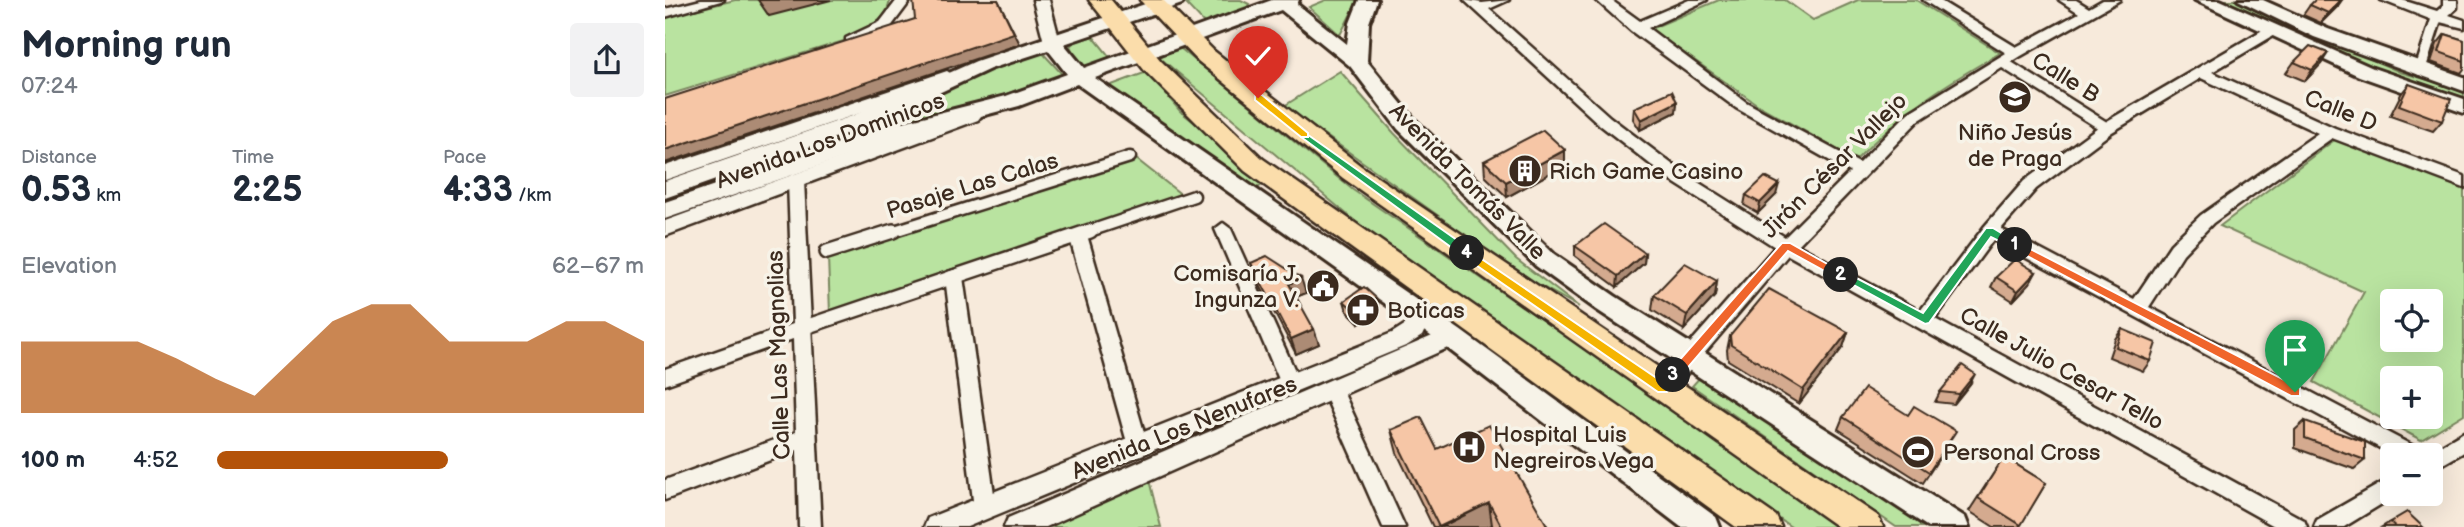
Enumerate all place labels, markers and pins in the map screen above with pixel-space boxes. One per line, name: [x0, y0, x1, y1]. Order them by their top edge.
pin: [1228, 26, 1288, 98]
school or university icon: Niño Jesús de Praga: [1996, 78, 2034, 116]
place label: Niño Jesús de Praga: [1958, 119, 2072, 173]
building icon: Rich Game Casino: [1506, 152, 1544, 190]
place label: Rich Game Casino: [1549, 158, 1743, 186]
pin: 1: [1997, 228, 2033, 262]
pin: 4: [1449, 236, 1485, 270]
pin: 2: [1823, 258, 1859, 292]
place label: Comisaría J. Ingunza V.: [1173, 260, 1299, 314]
public building icon: Comisaría J. Ingunza V.: [1304, 267, 1342, 305]
pharmacy icon: Boticas: [1344, 291, 1382, 329]
place label: Boticas: [1387, 297, 1465, 325]
pin: [2265, 320, 2325, 392]
pin: 3: [1655, 358, 1691, 392]
place label: Hospital Luis Negreiros Vega: [1493, 421, 1654, 475]
hospital icon: Hospital Luis Negreiros Vega: [1450, 428, 1488, 466]
sports icon: Personal Cross: [1899, 433, 1937, 471]
place label: Personal Cross: [1943, 439, 2100, 467]

